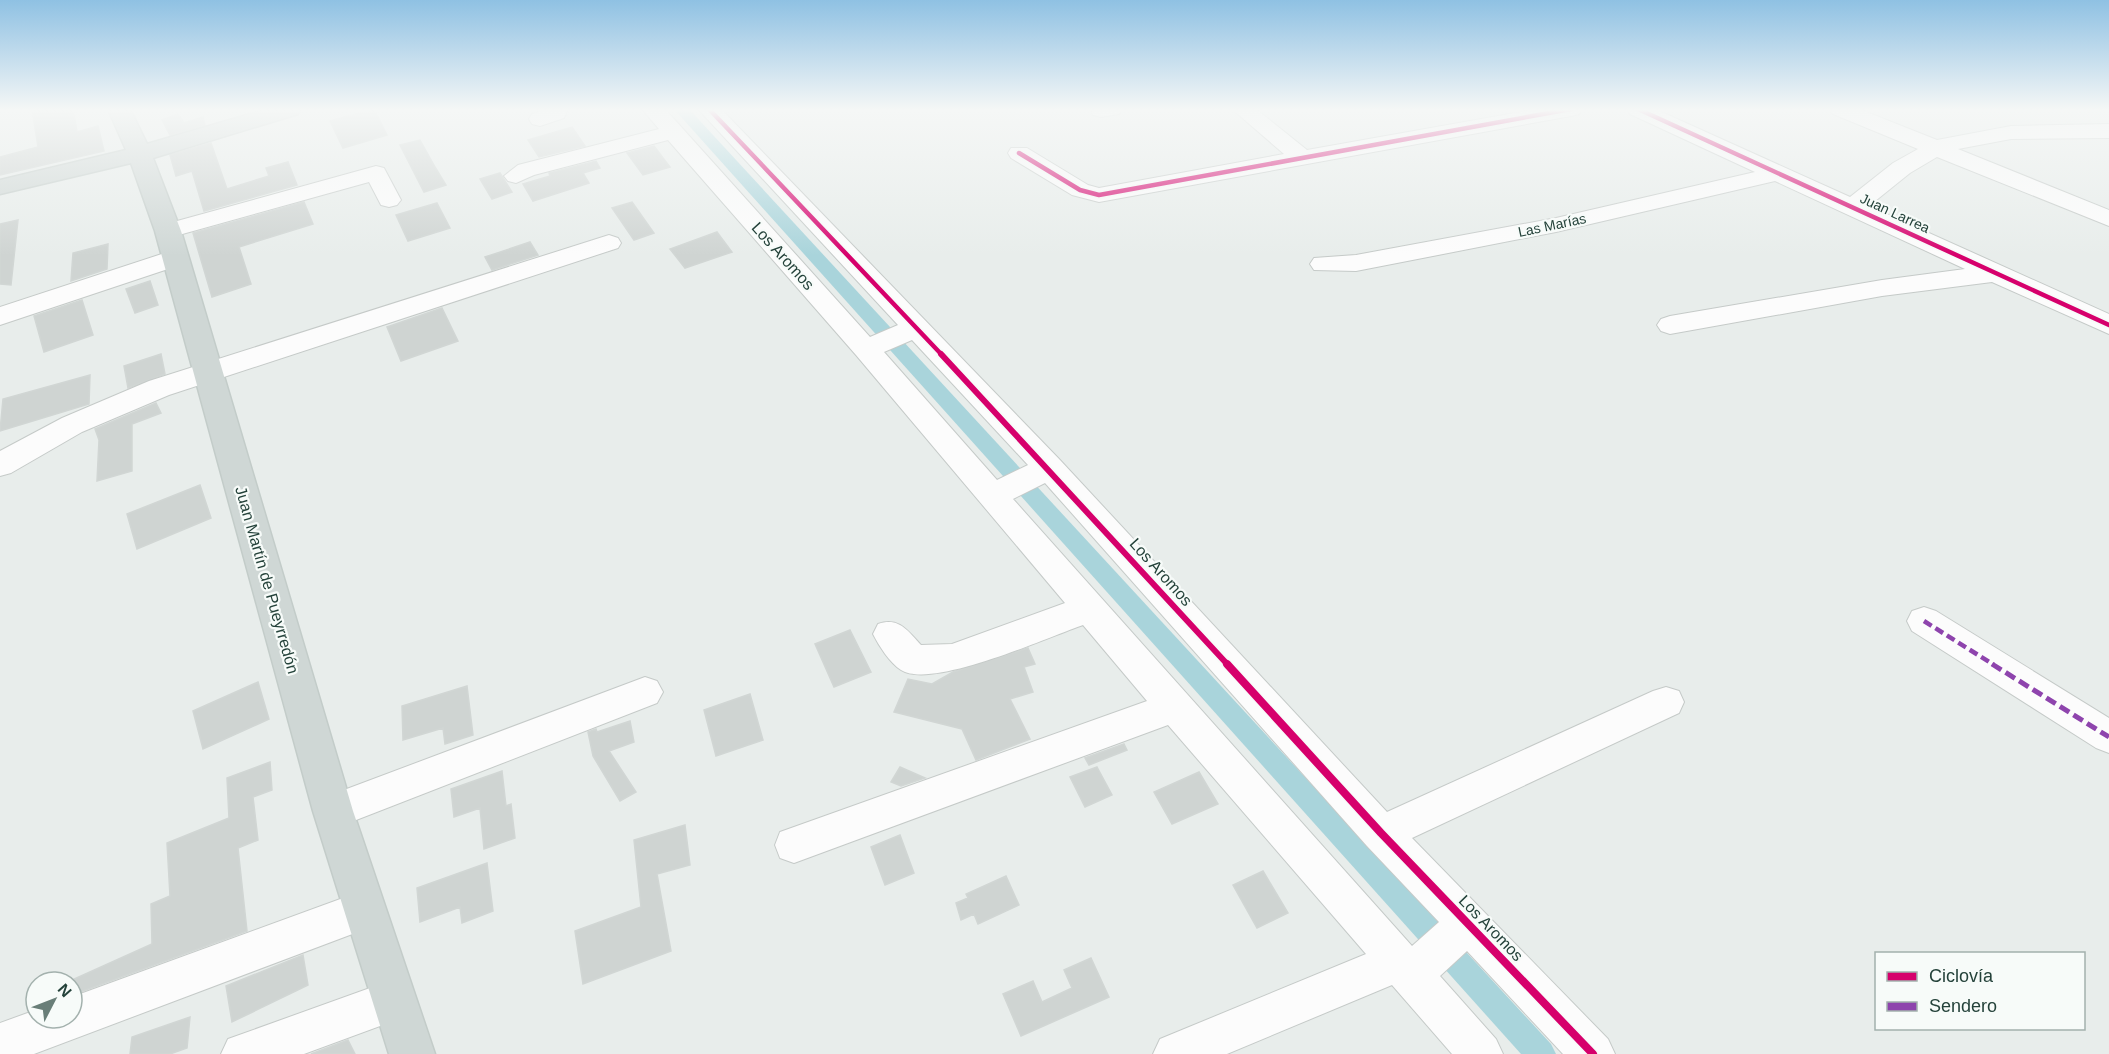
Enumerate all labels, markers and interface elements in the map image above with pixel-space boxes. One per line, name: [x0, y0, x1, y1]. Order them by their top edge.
street label: Juan Larrea: [1858, 190, 1932, 236]
street label: Las Marías: [1516, 210, 1588, 240]
street label: Los Aromos: [748, 219, 818, 293]
street label: Juan Martín de Pueyrredón: [232, 484, 302, 676]
street label: Los Aromos: [1126, 535, 1196, 609]
street label: Los Aromos: [1456, 892, 1526, 964]
legend: [1875, 952, 2085, 1030]
text: Ciclovía: [1929, 966, 1994, 986]
north arrow: [24, 970, 84, 1030]
text: N: [55, 980, 75, 1000]
text: Sendero: [1929, 996, 1997, 1016]

